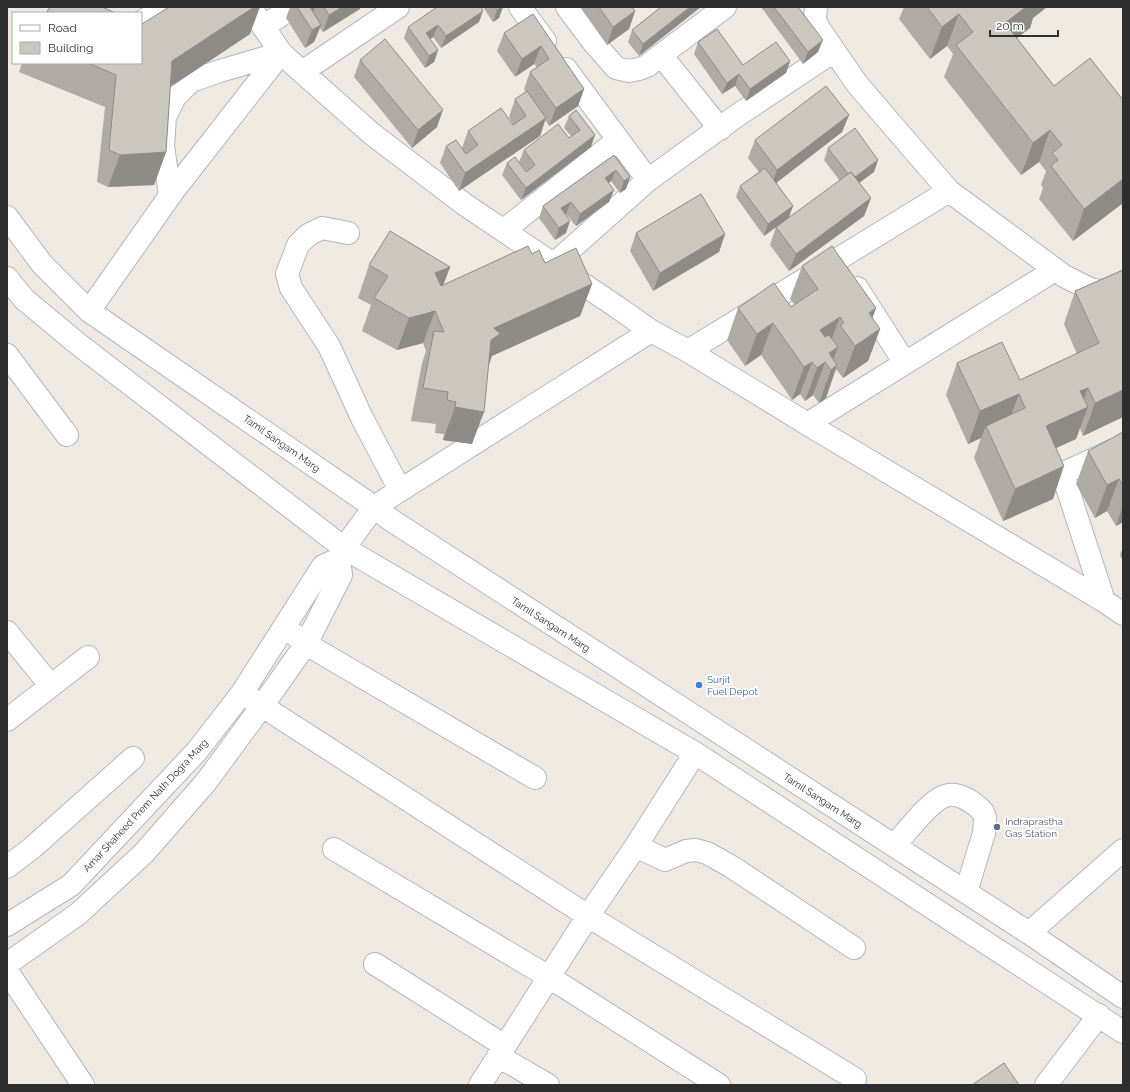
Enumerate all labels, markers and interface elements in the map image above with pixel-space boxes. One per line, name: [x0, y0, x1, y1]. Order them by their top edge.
legend: [12, 12, 142, 64]
scale bar: [990, 12, 1058, 38]
text: 20 m: [996, 19, 1024, 33]
text: Road: [48, 21, 77, 35]
text: Building: [48, 41, 94, 55]
street label: Tamil Sangam Marg: [241, 413, 322, 474]
street label: Tamil Sangam Marg: [509, 595, 592, 654]
place label: Surjit Fuel Depot: [707, 674, 758, 697]
marker: Surjit Fuel Depot: [694, 680, 704, 690]
street label: Amar Shaheed Prem Nath Dogra Marg: [81, 737, 210, 874]
street label: Tamil Sangam Marg: [781, 771, 864, 830]
place label: Indraprastha Gas Station: [1005, 816, 1063, 839]
marker: Indraprastha Gas Station: [992, 822, 1002, 832]

